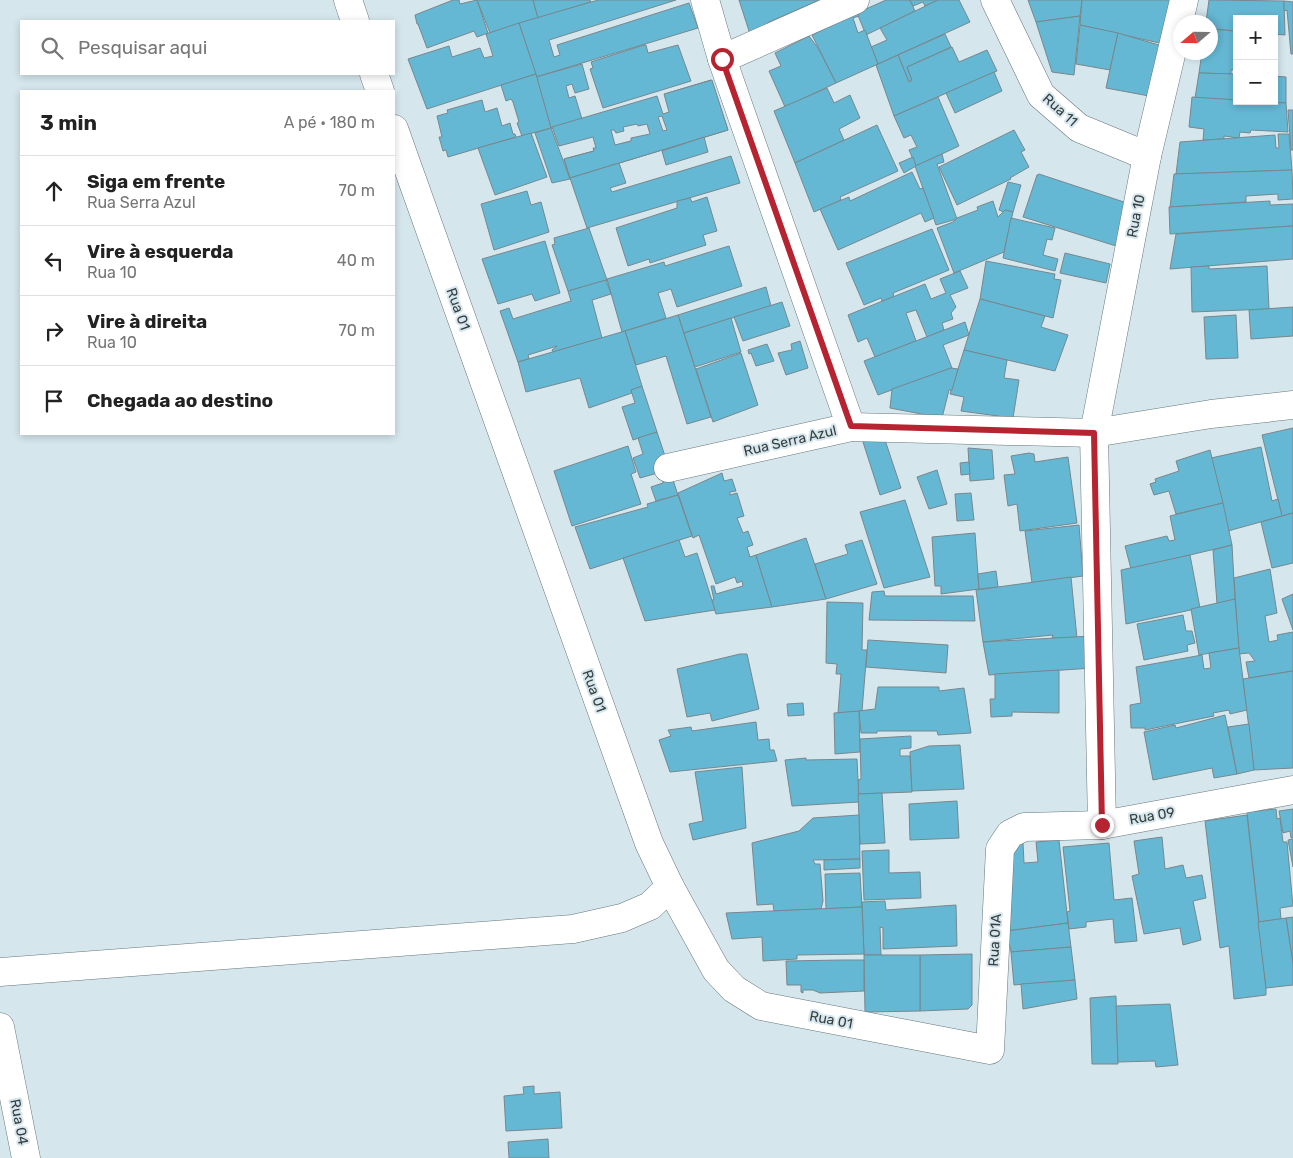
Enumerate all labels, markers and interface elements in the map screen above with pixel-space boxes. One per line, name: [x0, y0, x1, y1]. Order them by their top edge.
north arrow: [1173, 15, 1218, 60]
map controls: [1233, 15, 1278, 105]
button: +: [1233, 15, 1278, 60]
search box: [20, 20, 395, 75]
icon: search: [38, 34, 66, 62]
text: Pesquisar aqui: [78, 36, 207, 59]
route start: [711, 48, 734, 71]
button: −: [1233, 60, 1278, 105]
street label: Rua 11: [1039, 90, 1081, 130]
text: 3 min: [40, 110, 97, 135]
text: A pé · 180 m: [284, 113, 375, 132]
text: Siga em frente: [87, 170, 225, 193]
icon: ahead: [40, 177, 68, 205]
text: 70 m: [338, 181, 375, 200]
text: Rua Serra Azul: [87, 193, 196, 212]
street label: Rua 10: [1123, 193, 1149, 239]
text: Vire à esquerda: [87, 240, 234, 263]
icon: left: [40, 247, 68, 275]
text: 40 m: [337, 251, 375, 270]
text: Rua 10: [87, 263, 137, 282]
street label: Rua 01: [443, 286, 473, 332]
text: Vire à direita: [87, 310, 207, 333]
icon: right: [40, 317, 68, 345]
text: 70 m: [338, 321, 375, 340]
text: Rua 10: [87, 333, 137, 352]
icon: arrive: [40, 387, 68, 415]
text: Chegada ao destino: [87, 389, 273, 412]
street label: Rua Serra Azul: [742, 422, 838, 460]
street label: Rua 01: [579, 668, 609, 714]
street label: Rua 09: [1128, 804, 1176, 828]
route end: [1091, 814, 1114, 837]
street label: Rua 01A: [985, 912, 1005, 967]
street label: Rua 01: [808, 1007, 854, 1033]
street label: Rua 04: [6, 1098, 32, 1147]

